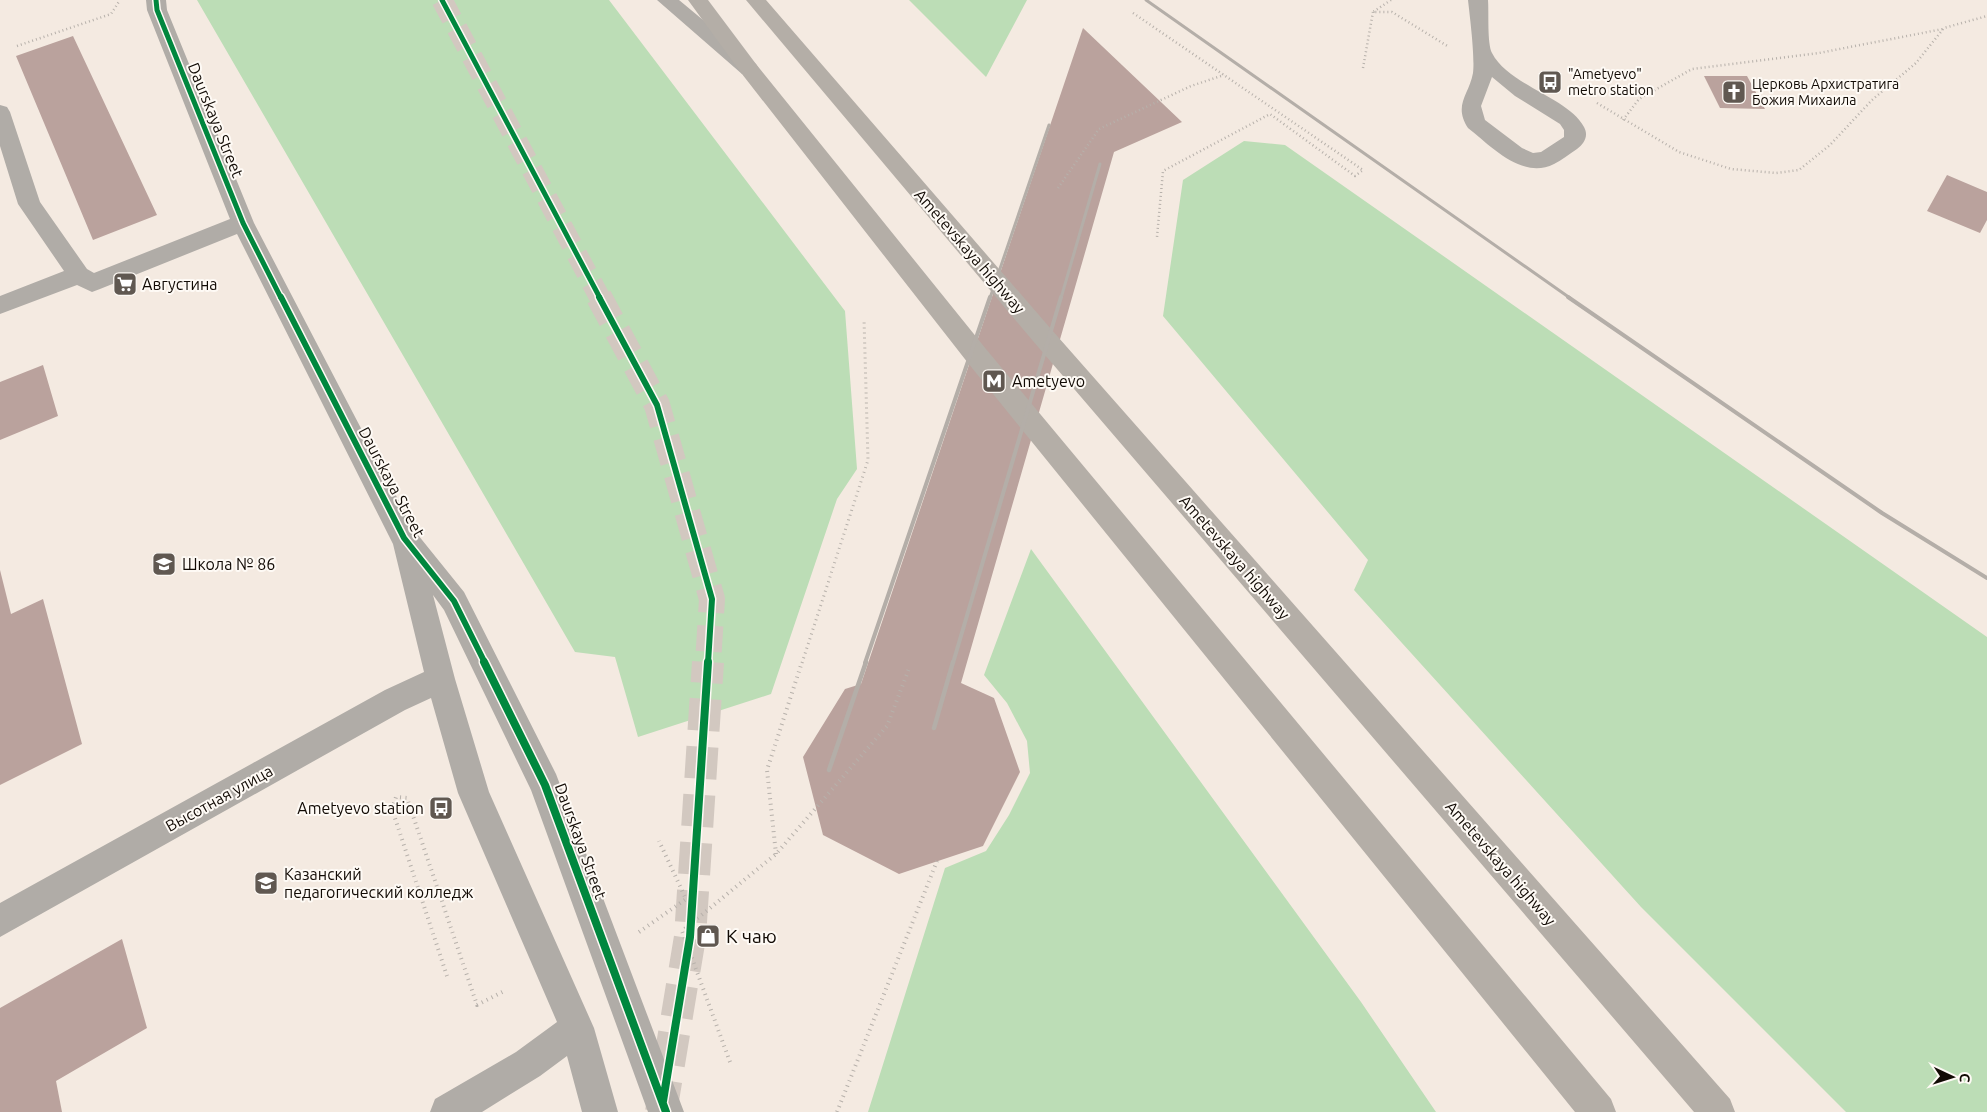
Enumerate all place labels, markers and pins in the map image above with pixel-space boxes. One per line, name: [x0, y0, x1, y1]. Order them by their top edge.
place label: "Ametyevo" metro station: [1568, 66, 1654, 98]
bus stop icon: "Ametyevo" metro station: [1537, 69, 1563, 95]
place label: Церковь Архистратига Божия Михаила: [1752, 76, 1899, 108]
church icon: Церковь Архистратига Божия Михаила: [1721, 79, 1747, 105]
supermarket icon: Августина: [112, 271, 138, 297]
place label: Августина: [142, 275, 218, 293]
metro station icon: Ametyevo: [981, 368, 1007, 394]
place label: Ametyevo: [1012, 372, 1085, 390]
school or university icon: Школа № 86: [151, 551, 177, 577]
place label: Школа № 86: [182, 555, 275, 573]
bus stop icon: Ametyevo station: [428, 795, 454, 821]
place label: Ametyevo station: [297, 799, 424, 817]
place label: Казанский педагогический колледж: [284, 865, 473, 901]
school or university icon: Казанский педагогический колледж: [253, 870, 279, 896]
shop icon: К чаю: [695, 923, 721, 949]
place label: К чаю: [726, 925, 777, 947]

